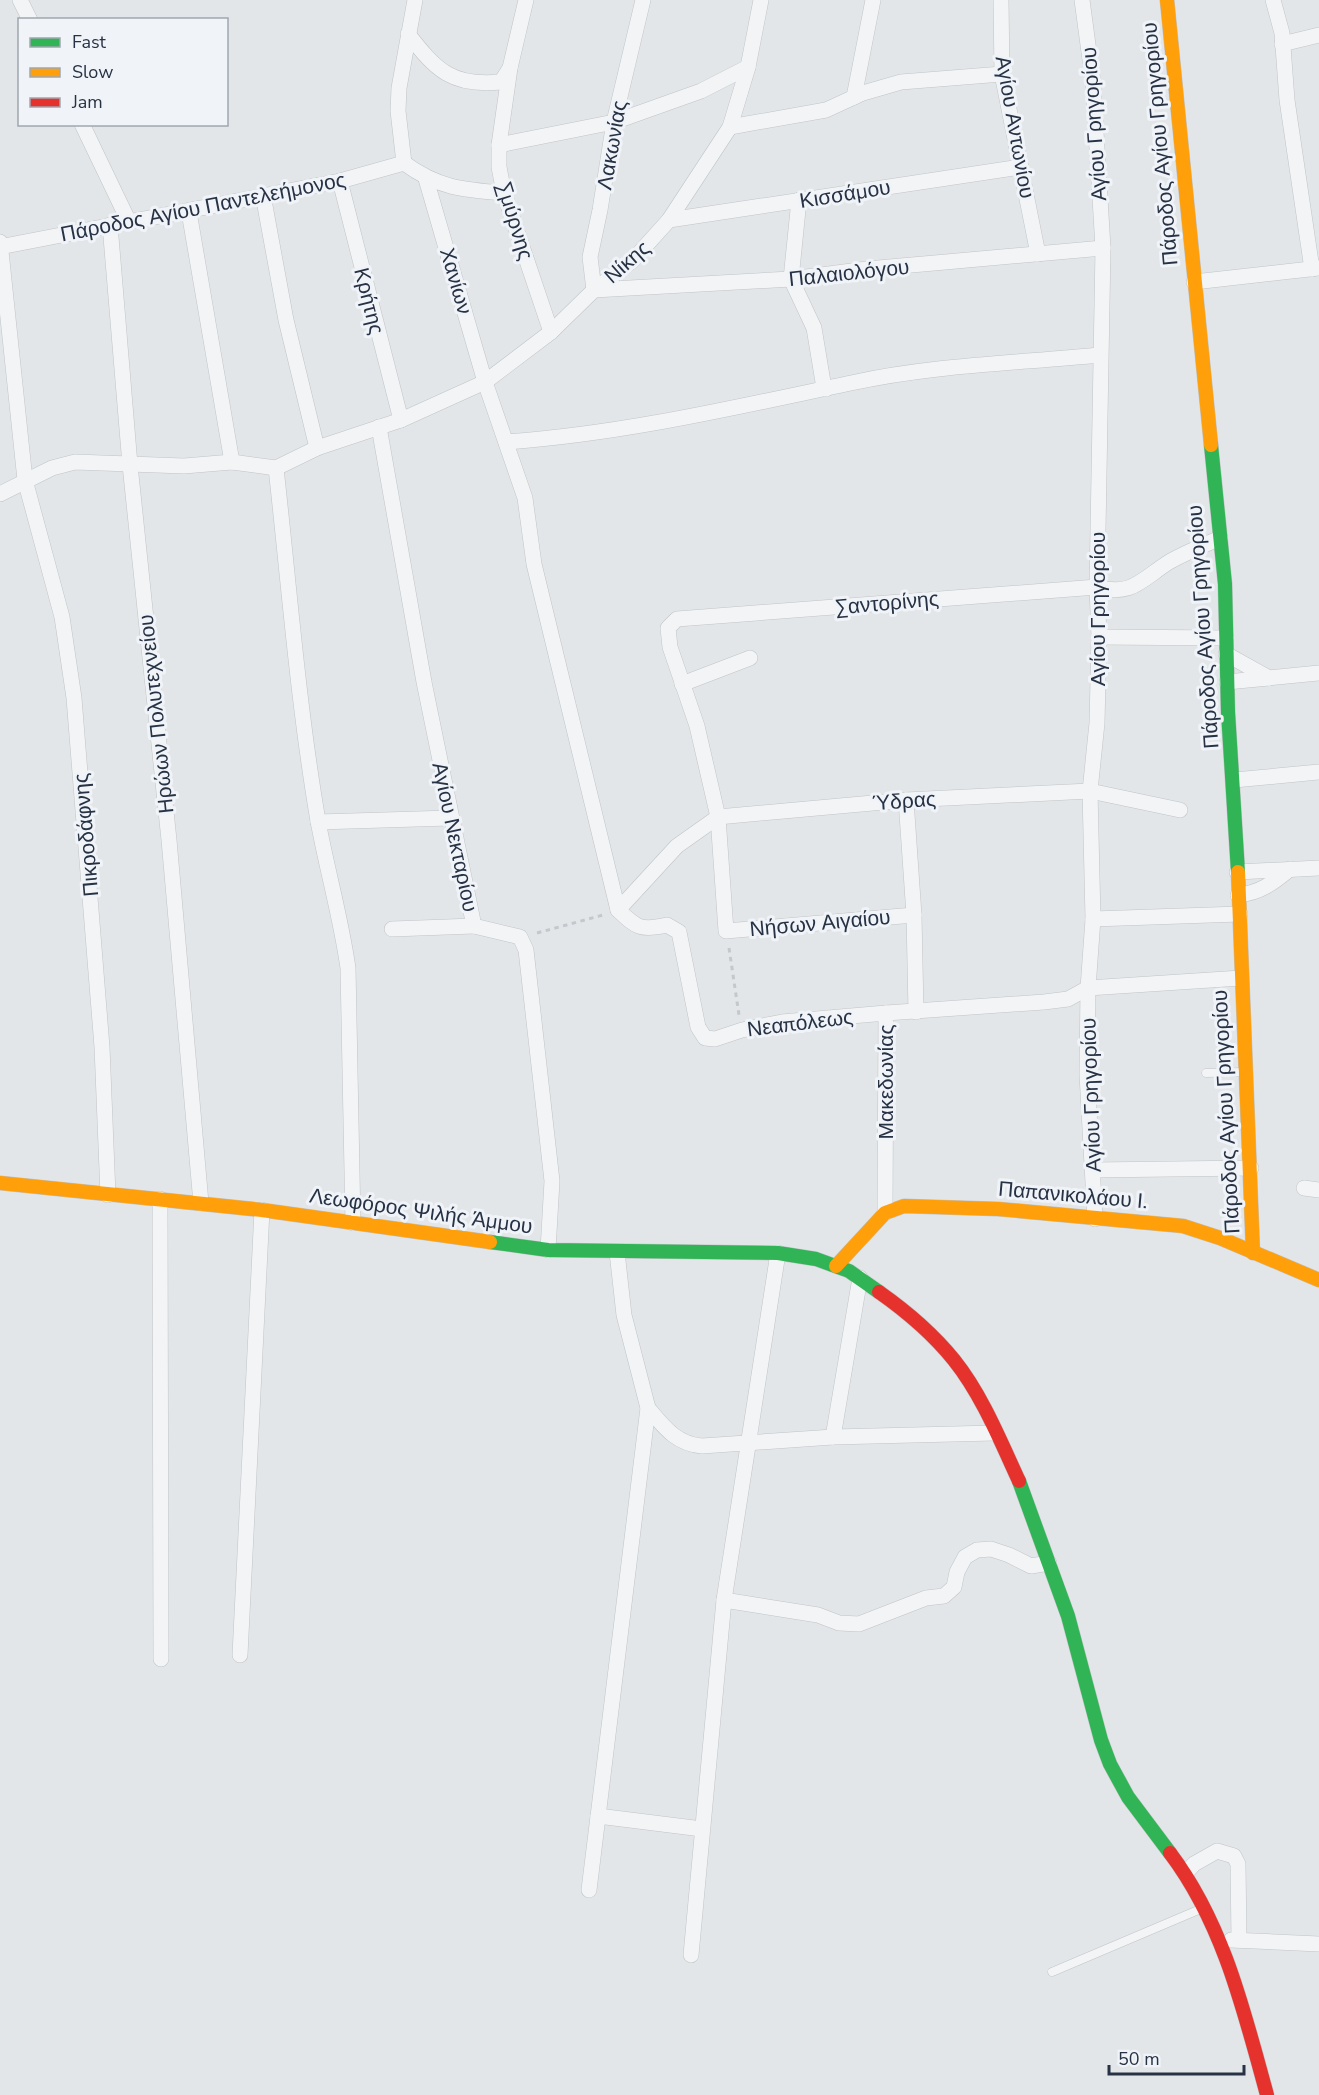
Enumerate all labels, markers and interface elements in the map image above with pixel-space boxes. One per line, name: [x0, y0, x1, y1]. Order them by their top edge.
legend: [18, 18, 228, 126]
street label: Πάροδος Αγίου Γρηγορίου: [1135, 21, 1185, 267]
text: Fast: [72, 30, 107, 54]
street label: Αγίου Γρηγορίου: [1075, 46, 1113, 202]
street label: Αγίου Αντωνίου: [989, 54, 1041, 200]
text: Slow: [72, 60, 113, 84]
text: Jam: [71, 90, 103, 114]
street label: Λακωνίας: [590, 98, 634, 192]
street label: Πάροδος Αγίου Παντελεήμονος: [58, 166, 348, 248]
street label: Κισσάμου: [798, 173, 892, 215]
street label: Σμύρνης: [490, 179, 540, 263]
street label: Νίκης: [598, 234, 656, 290]
street label: Χανίων: [433, 244, 479, 318]
street label: Παλαιολόγου: [787, 253, 911, 293]
street label: Κρήτης: [347, 265, 391, 337]
street label: Πάροδος Αγίου Γρηγορίου: [1181, 504, 1225, 750]
street label: Αγίου Γρηγορίου: [1084, 532, 1112, 686]
street label: Σαντορίνης: [834, 585, 940, 621]
street label: Ηρώων Πολυτεχνείου: [132, 613, 180, 815]
street label: Αγίου Νεκταρίου: [425, 760, 485, 914]
street label: Πικροδάφνης: [67, 772, 105, 898]
street label: Ύδρας: [871, 785, 937, 817]
street label: Νήσων Αιγαίου: [748, 903, 892, 943]
street label: Πάροδος Αγίου Γρηγορίου: [1206, 989, 1246, 1235]
street label: Νεαπόλεως: [745, 1003, 855, 1043]
street label: Αγίου Γρηγορίου: [1074, 1017, 1108, 1173]
street label: Μακεδωνίας: [872, 1024, 900, 1140]
street label: Παπανικολάου Ι.: [997, 1175, 1149, 1215]
street label: Λεωφόρος Ψιλής Άμμου: [308, 1181, 534, 1241]
scale bar: [1109, 2038, 1244, 2076]
text: 50 m: [1118, 2047, 1160, 2071]

